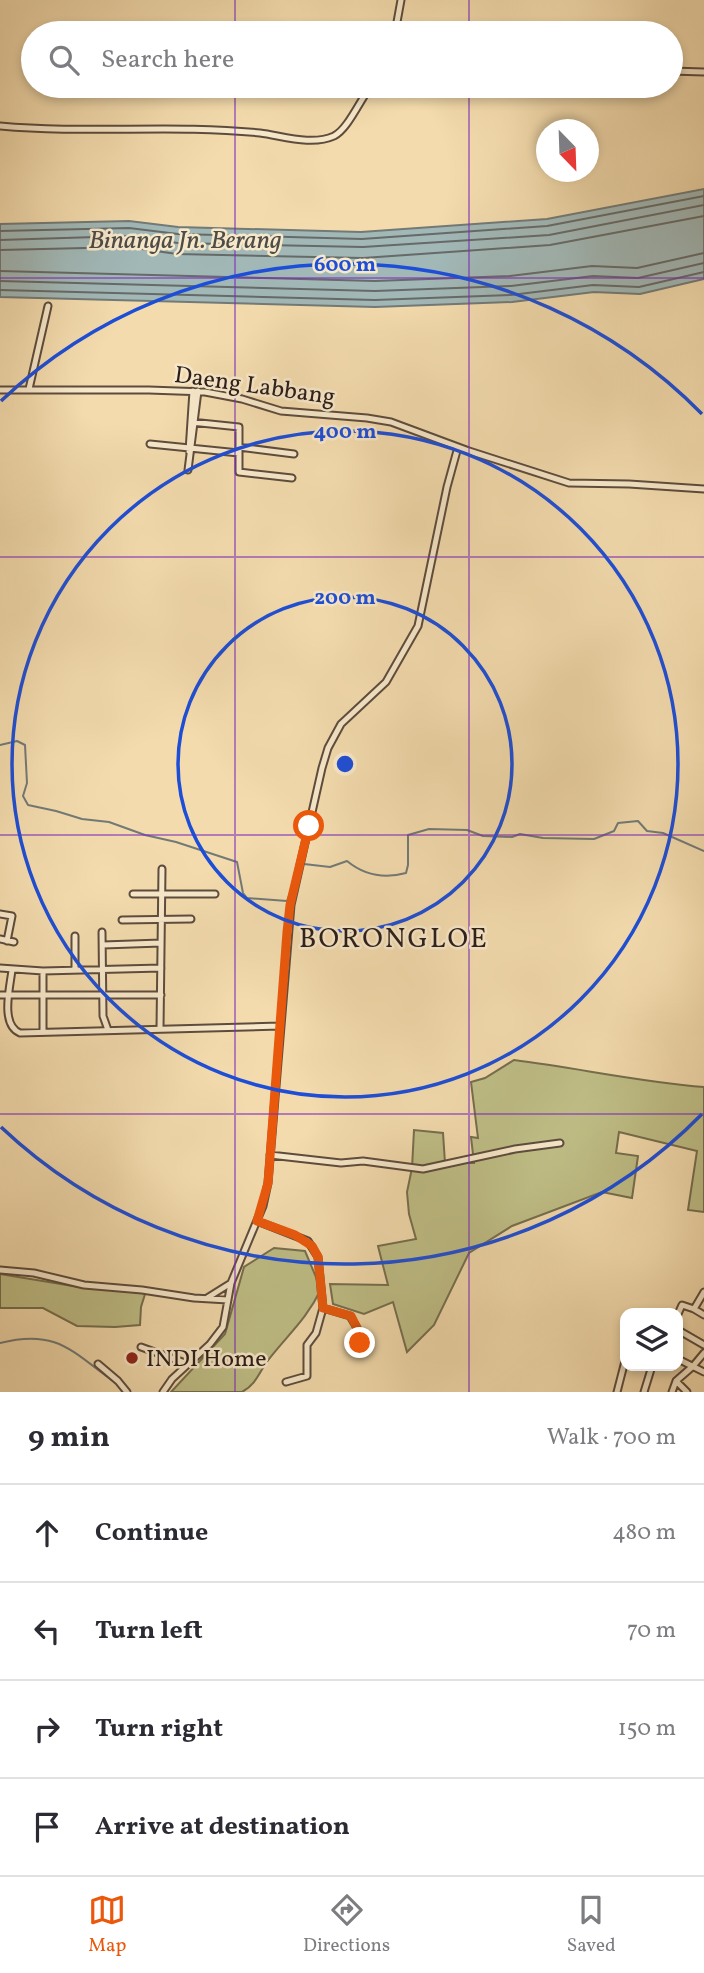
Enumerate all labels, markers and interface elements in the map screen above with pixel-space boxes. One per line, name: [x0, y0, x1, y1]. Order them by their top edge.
search box: [21, 21, 683, 98]
icon: search: [45, 41, 83, 79]
text: Search here: [101, 42, 234, 78]
north arrow: [536, 119, 599, 182]
water label: Binanga Jn. Berang: [88, 223, 282, 259]
text: 600 m: [314, 251, 376, 280]
street label: Daeng Labbang: [172, 359, 337, 415]
text: 400 m: [314, 418, 376, 447]
text: 200 m: [314, 584, 376, 613]
centre of rings: [333, 752, 357, 776]
route start: [293, 810, 324, 841]
district label: BORONGLOE: [299, 920, 489, 959]
map controls: [620, 1308, 683, 1371]
button: layers: [620, 1308, 683, 1371]
route end: [344, 1327, 375, 1358]
place label: INDI Home: [146, 1343, 267, 1377]
marker: INDI Home: [124, 1350, 140, 1366]
text: 9 min: [28, 1417, 110, 1459]
text: Walk · 700 m: [547, 1422, 676, 1454]
icon: ahead: [28, 1514, 66, 1552]
text: Continue: [95, 1515, 208, 1551]
text: 480 m: [612, 1517, 676, 1549]
icon: left: [28, 1612, 66, 1650]
text: Turn left: [95, 1613, 203, 1649]
text: 70 m: [627, 1615, 676, 1647]
icon: right: [28, 1710, 66, 1748]
text: Turn right: [95, 1711, 223, 1747]
text: 150 m: [618, 1713, 676, 1745]
icon: arrive: [28, 1808, 66, 1846]
text: Arrive at destination: [95, 1809, 350, 1845]
tab: Map: [88, 1891, 126, 1959]
tab: Directions: [303, 1891, 390, 1959]
tab: Saved: [567, 1891, 616, 1959]

